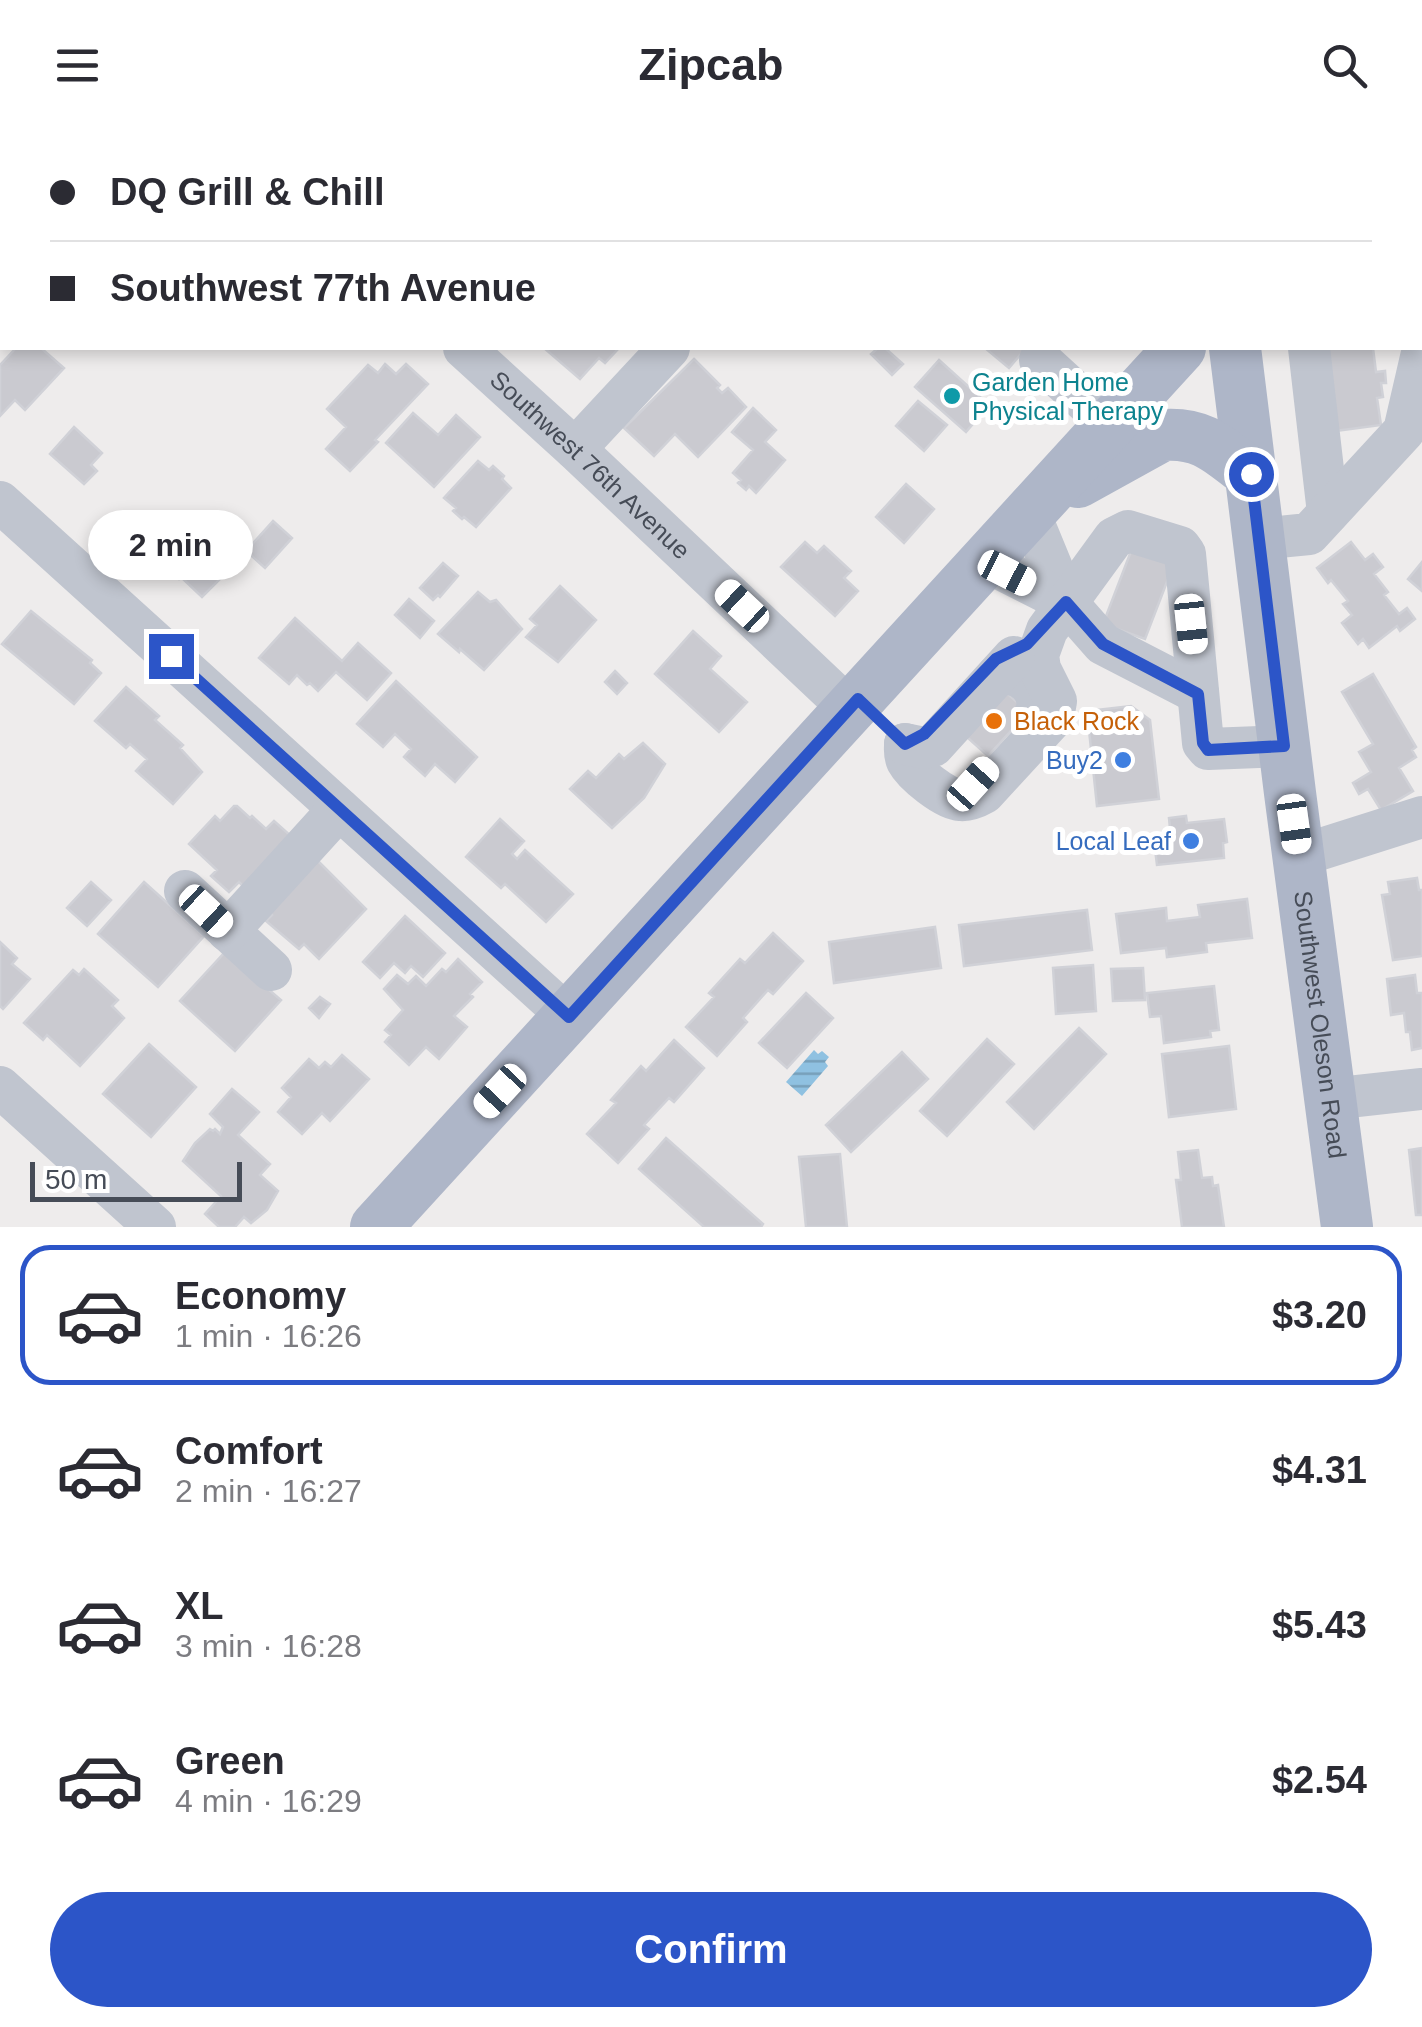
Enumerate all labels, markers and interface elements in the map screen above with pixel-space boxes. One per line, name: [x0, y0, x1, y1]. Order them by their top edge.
icon: menu: [50, 38, 105, 93]
icon: search: [1317, 38, 1372, 93]
text: Zipcab: [638, 39, 784, 90]
text: DQ Grill & Chill: [110, 171, 384, 213]
text: Southwest 77th Avenue: [110, 267, 536, 309]
street label: Southwest 76th Avenue: [485, 365, 696, 564]
place label: Garden Home Physical Therapy: [972, 368, 1164, 425]
marker: Garden Home Physical Therapy: [941, 385, 963, 407]
route start: [1229, 452, 1274, 497]
callout: 2 min: [89, 511, 254, 581]
text: 2 min: [129, 527, 212, 563]
car: [973, 546, 1041, 600]
car: [710, 575, 774, 637]
car: [1173, 593, 1209, 655]
route end: [149, 634, 194, 679]
place label: Black Rock: [1014, 707, 1140, 735]
marker: Black Rock: [983, 710, 1005, 732]
place label: Buy2: [1046, 746, 1103, 774]
marker: Buy2: [1112, 749, 1134, 771]
car: [942, 752, 1004, 816]
car: [1275, 792, 1313, 856]
place label: Local Leaf: [1056, 827, 1171, 855]
marker: Local Leaf: [1180, 830, 1202, 852]
car: [174, 880, 238, 942]
street label: Southwest Oleson Road: [1289, 889, 1352, 1160]
car: [469, 1059, 531, 1123]
scale bar: [30, 1157, 242, 1202]
text: 50 m: [45, 1164, 107, 1195]
icon: car: [55, 1270, 145, 1360]
text: Economy: [175, 1275, 346, 1317]
text: $3.20: [1272, 1294, 1367, 1336]
text: 1 min · 16:26: [175, 1318, 362, 1354]
icon: car: [55, 1425, 145, 1515]
text: Comfort: [175, 1430, 323, 1472]
text: $4.31: [1272, 1449, 1367, 1491]
text: 2 min · 16:27: [175, 1473, 362, 1509]
icon: car: [55, 1580, 145, 1670]
text: XL: [175, 1585, 224, 1627]
text: $5.43: [1272, 1604, 1367, 1646]
text: 3 min · 16:28: [175, 1628, 362, 1664]
icon: car: [55, 1735, 145, 1825]
text: Green: [175, 1740, 285, 1782]
text: $2.54: [1272, 1759, 1367, 1801]
text: 4 min · 16:29: [175, 1783, 362, 1819]
button: Confirm: [50, 1892, 1372, 2007]

